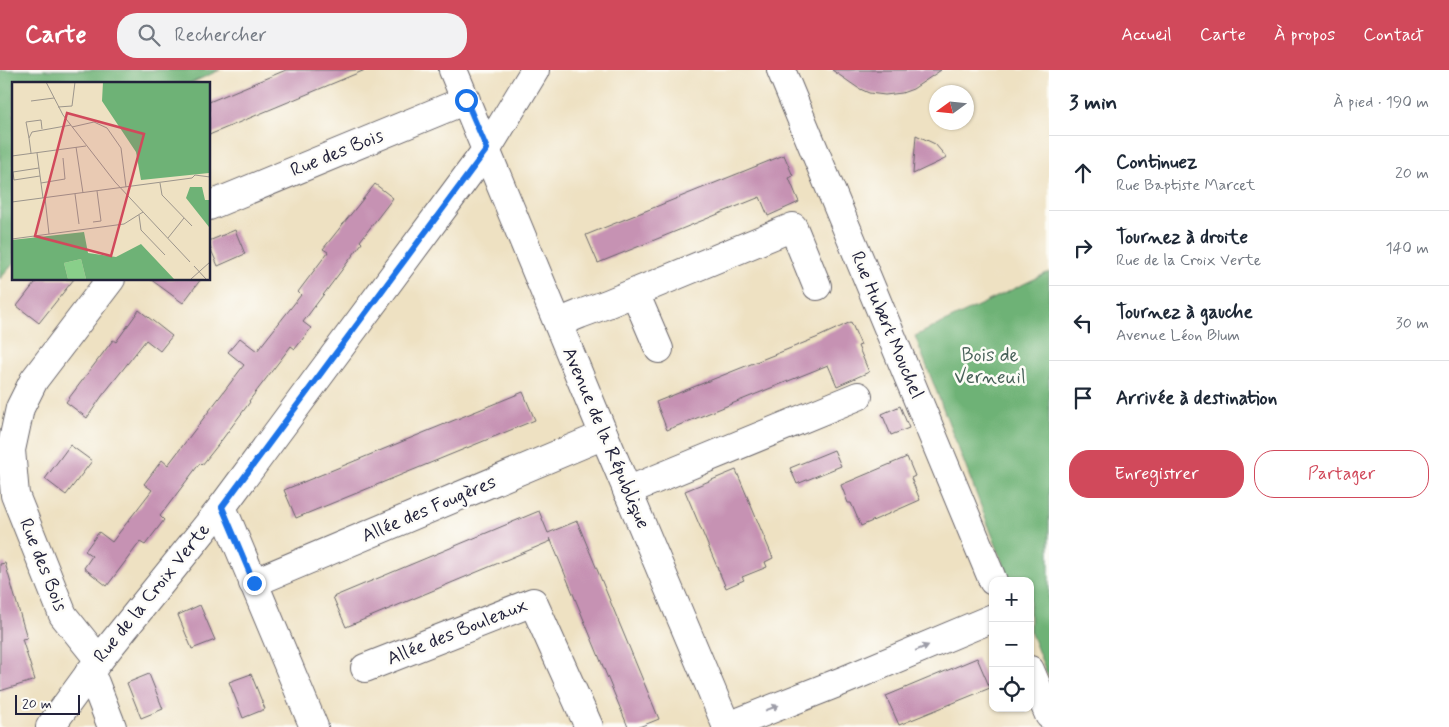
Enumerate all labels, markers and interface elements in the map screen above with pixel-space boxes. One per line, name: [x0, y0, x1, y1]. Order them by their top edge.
search box: [117, 13, 467, 58]
text: Carte: [25, 20, 87, 51]
icon: search: [135, 21, 163, 49]
text: Rechercher: [175, 23, 267, 48]
text: Accueil: [1121, 23, 1172, 47]
text: Carte: [1200, 23, 1246, 47]
text: À propos: [1274, 23, 1335, 47]
text: Contact: [1363, 23, 1424, 47]
inset map: [12, 82, 210, 280]
north arrow: [929, 85, 974, 130]
route start: [455, 89, 478, 112]
text: 3 min: [1069, 89, 1117, 117]
text: À pied · 190 m: [1333, 92, 1429, 113]
street label: Rue des Bois: [287, 123, 388, 183]
text: Continuez: [1116, 150, 1197, 175]
icon: ahead: [1069, 159, 1097, 187]
text: 20 m: [1395, 163, 1429, 184]
text: Rue Baptiste Marcet: [1116, 175, 1256, 196]
text: Tournez à droite: [1116, 225, 1248, 250]
icon: right: [1069, 234, 1097, 262]
text: 140 m: [1385, 238, 1429, 259]
street label: Rue Hubert Mouchel: [845, 248, 929, 402]
text: Rue de la Croix Verte: [1116, 250, 1261, 271]
text: Tournez à gauche: [1116, 300, 1253, 325]
icon: left: [1069, 309, 1097, 337]
text: 30 m: [1396, 313, 1429, 334]
text: Avenue Léon Blum: [1116, 325, 1240, 346]
street label: Avenue de la République: [556, 343, 656, 533]
park label: Bois de Verneuil: [954, 343, 1026, 390]
icon: arrive: [1069, 384, 1097, 412]
text: Arrivée à destination: [1116, 386, 1277, 411]
button: Enregistrer: [1069, 450, 1244, 498]
button: Partager: [1254, 450, 1429, 498]
street label: Allée des Fougères: [358, 469, 501, 550]
street label: Rue des Bois: [13, 515, 73, 616]
street label: Rue de la Croix Verte: [88, 518, 216, 668]
route end: [243, 572, 266, 595]
map controls: [989, 577, 1034, 712]
button: +: [989, 577, 1034, 622]
street label: Allée des Bouleaux: [383, 592, 531, 672]
button: −: [989, 622, 1034, 667]
one-way arrow: [915, 643, 929, 651]
button: locate: [989, 667, 1034, 712]
scale bar: [15, 692, 80, 715]
text: 20 m: [22, 695, 52, 713]
one-way arrow: [764, 704, 779, 711]

